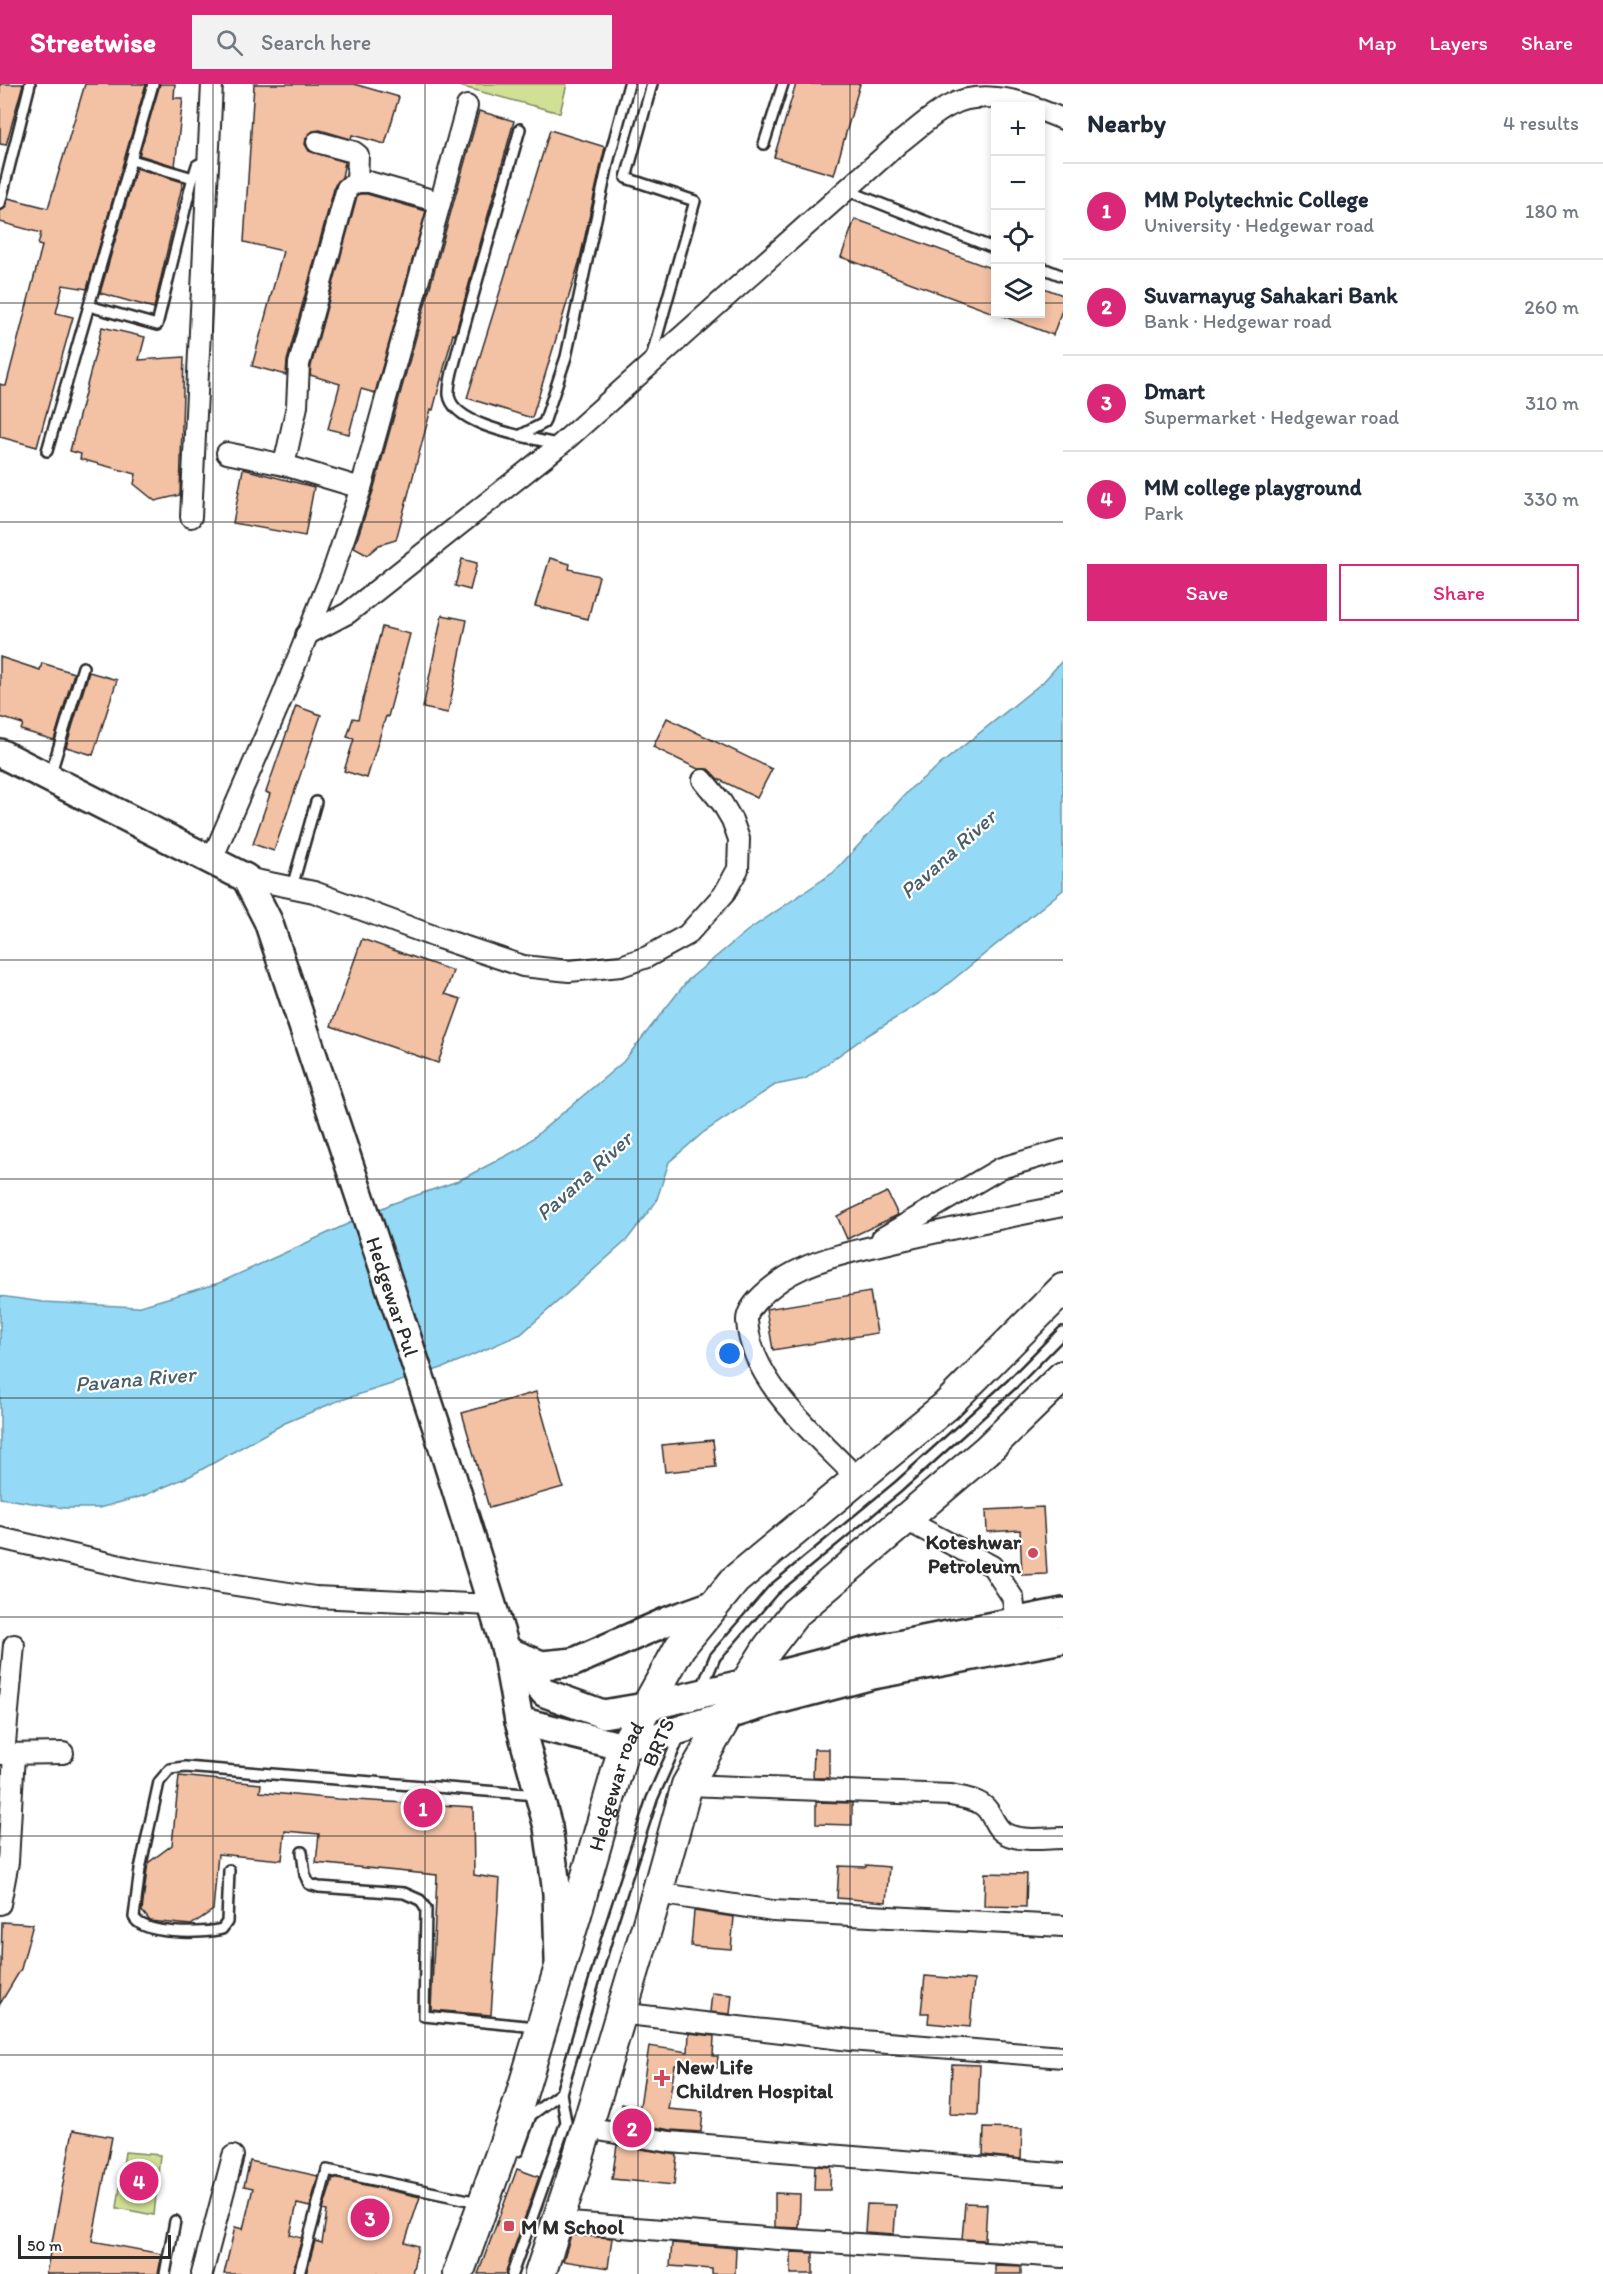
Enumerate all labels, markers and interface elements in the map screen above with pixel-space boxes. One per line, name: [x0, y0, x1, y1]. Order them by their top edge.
search box: [192, 15, 612, 69]
text: Streetwise: [30, 25, 156, 59]
icon: search: [213, 26, 246, 59]
text: Search here: [261, 29, 371, 56]
text: Map: [1358, 30, 1397, 55]
text: Layers: [1430, 30, 1488, 55]
text: Share: [1521, 30, 1573, 55]
map controls: [991, 102, 1045, 318]
button: +: [991, 102, 1045, 156]
text: Nearby: [1087, 107, 1166, 139]
text: 4 results: [1503, 111, 1579, 135]
button: −: [991, 156, 1045, 210]
text: MM Polytechnic College: [1144, 186, 1369, 213]
text: 1: [1102, 199, 1111, 223]
text: 180 m: [1525, 199, 1579, 223]
button: locate: [991, 210, 1045, 264]
text: University · Hedgewar road: [1144, 213, 1374, 237]
button: layers: [991, 264, 1045, 318]
text: Suvarnayug Sahakari Bank: [1144, 282, 1398, 309]
text: 2: [1101, 295, 1112, 319]
text: 260 m: [1524, 295, 1579, 319]
text: Bank · Hedgewar road: [1144, 309, 1332, 333]
text: Dmart: [1144, 378, 1205, 405]
text: 3: [1101, 391, 1112, 415]
text: 310 m: [1525, 391, 1579, 415]
text: Supermarket · Hedgewar road: [1144, 405, 1399, 429]
text: MM college playground: [1144, 474, 1362, 501]
text: 4: [1100, 487, 1113, 511]
text: 330 m: [1524, 487, 1579, 511]
text: Park: [1144, 501, 1183, 525]
button: Save: [1087, 564, 1327, 621]
button: Share: [1339, 564, 1579, 621]
water label: Pavana River: [894, 802, 1004, 904]
water label: Pavana River: [530, 1124, 640, 1226]
street label: Hedgewar Pul: [362, 1233, 425, 1360]
your location: [715, 1339, 744, 1368]
water label: Pavana River: [74, 1360, 199, 1398]
place label: Koteshwar Petroleum: [926, 1529, 1022, 1578]
marker: Koteshwar Petroleum: [1026, 1546, 1040, 1560]
street label: BRTS: [636, 1714, 680, 1770]
street label: Hedgewar road: [582, 1716, 649, 1854]
pin: 1: [404, 1786, 442, 1830]
place label: New Life Children Hospital: [676, 2054, 834, 2104]
marker: New Life Children Hospital: [653, 2069, 671, 2087]
pin: 2: [612, 2106, 652, 2150]
pin: 4: [120, 2158, 158, 2204]
pin: 3: [350, 2196, 389, 2240]
place label: M M School: [521, 2214, 625, 2239]
marker: M M School: [502, 2219, 516, 2233]
scale bar: [18, 2232, 171, 2260]
text: 50 m: [27, 2236, 62, 2255]

